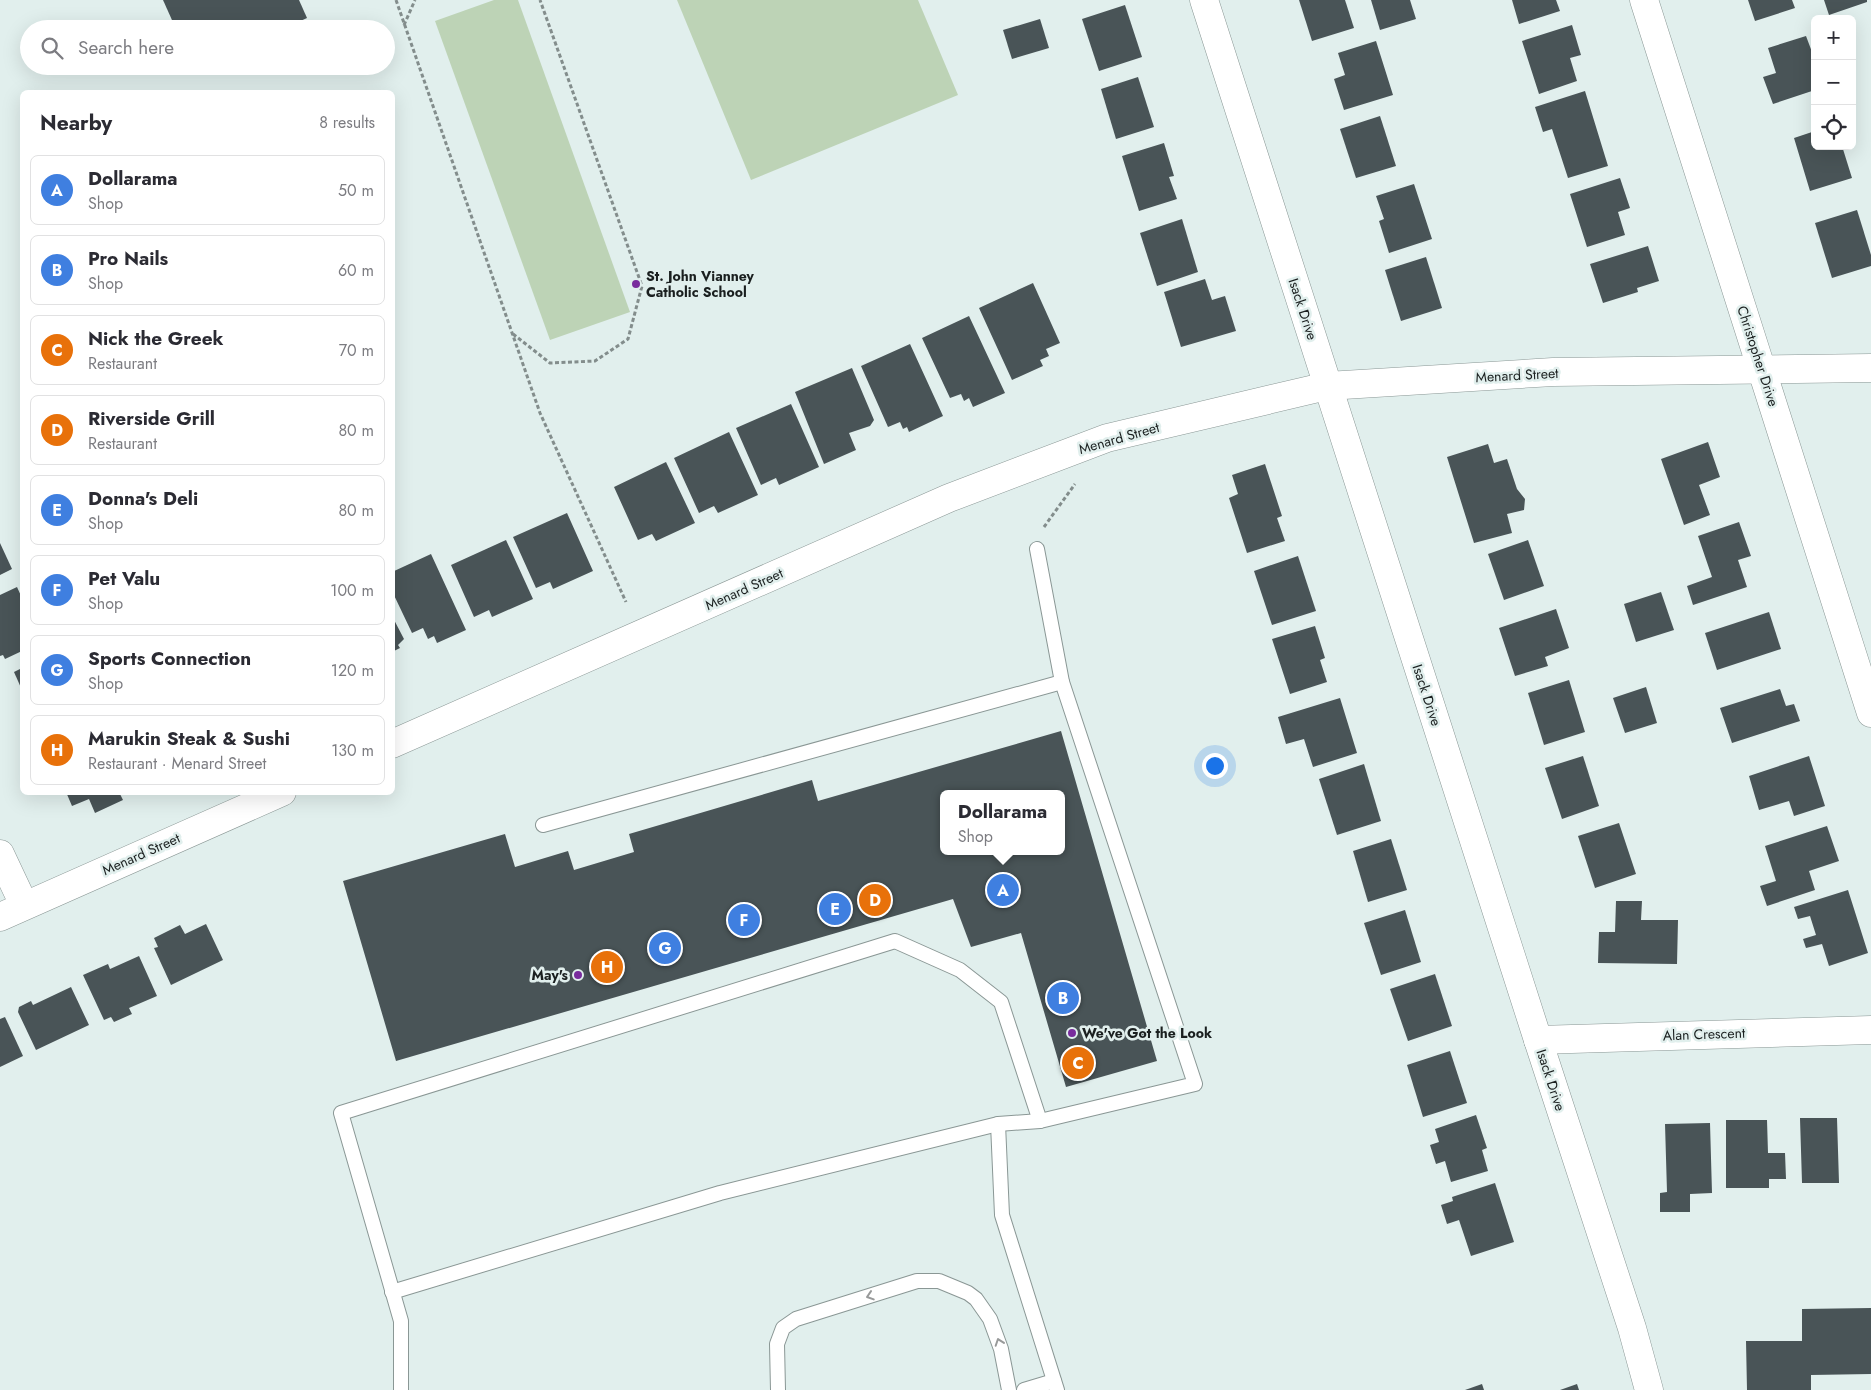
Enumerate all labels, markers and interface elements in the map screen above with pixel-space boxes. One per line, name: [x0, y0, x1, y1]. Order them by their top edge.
map controls: [1811, 15, 1856, 150]
button: +: [1811, 15, 1856, 60]
search box: [20, 20, 395, 75]
icon: search: [38, 34, 66, 62]
text: Search here: [78, 34, 174, 61]
button: −: [1811, 60, 1856, 105]
button: locate: [1811, 105, 1856, 150]
text: Nearby: [40, 108, 112, 138]
text: 8 results: [319, 111, 375, 134]
text: Dollarama: [88, 165, 178, 192]
text: A: [51, 179, 63, 202]
text: 50 m: [338, 179, 374, 202]
text: Shop: [88, 192, 123, 215]
text: Pro Nails: [88, 245, 168, 272]
text: B: [52, 259, 62, 282]
text: 60 m: [338, 259, 374, 282]
place label: St. John Vianney Catholic School: [646, 266, 755, 302]
text: Shop: [88, 272, 123, 295]
street label: Isack Drive: [1284, 275, 1322, 343]
marker: St. John Vianney Catholic School: [630, 278, 642, 290]
street label: Christopher Drive: [1732, 303, 1784, 409]
text: Nick the Greek: [88, 325, 224, 352]
text: C: [51, 339, 63, 362]
text: 70 m: [339, 339, 374, 362]
text: Restaurant: [88, 352, 157, 375]
street label: Menard Street: [1475, 363, 1560, 387]
text: Riverside Grill: [88, 405, 215, 432]
street label: Menard Street: [1076, 417, 1162, 459]
text: D: [51, 419, 63, 442]
text: 80 m: [338, 419, 374, 442]
text: Restaurant: [88, 432, 157, 455]
text: Donna's Deli: [88, 485, 198, 512]
text: E: [52, 499, 62, 522]
text: 80 m: [338, 499, 374, 522]
text: Shop: [88, 512, 123, 535]
street label: Menard Street: [702, 563, 787, 615]
text: Pet Valu: [88, 565, 160, 592]
text: F: [53, 579, 61, 602]
text: 100 m: [330, 579, 374, 602]
text: Shop: [88, 592, 123, 615]
text: Sports Connection: [88, 645, 251, 672]
text: G: [50, 659, 64, 682]
text: 120 m: [331, 659, 374, 682]
street label: Isack Drive: [1408, 661, 1446, 729]
text: Shop: [88, 672, 123, 695]
text: Marukin Steak & Sushi: [88, 725, 290, 752]
text: H: [51, 739, 63, 762]
text: 130 m: [331, 739, 374, 762]
text: Restaurant · Menard Street: [88, 752, 266, 775]
your location: [1202, 753, 1228, 779]
popup: [940, 790, 1065, 855]
text: Dollarama: [958, 798, 1047, 825]
text: Shop: [958, 825, 993, 848]
street label: Menard Street: [99, 828, 184, 880]
pin: A: [987, 871, 1019, 909]
pin: D: [859, 881, 891, 919]
pin: E: [819, 890, 851, 928]
pin: F: [728, 901, 760, 939]
pin: G: [649, 929, 681, 967]
pin: H: [591, 948, 623, 986]
place label: May's: [531, 965, 569, 985]
marker: May's: [572, 969, 584, 981]
pin: B: [1047, 979, 1079, 1017]
place label: We've Got the Look: [1082, 1023, 1212, 1043]
street label: Alan Crescent: [1662, 1023, 1746, 1045]
marker: We've Got the Look: [1066, 1027, 1078, 1039]
pin: C: [1062, 1044, 1094, 1082]
street label: Isack Drive: [1532, 1046, 1570, 1114]
one-way arrow: [866, 1290, 875, 1300]
one-way arrow: [995, 1339, 1005, 1347]

